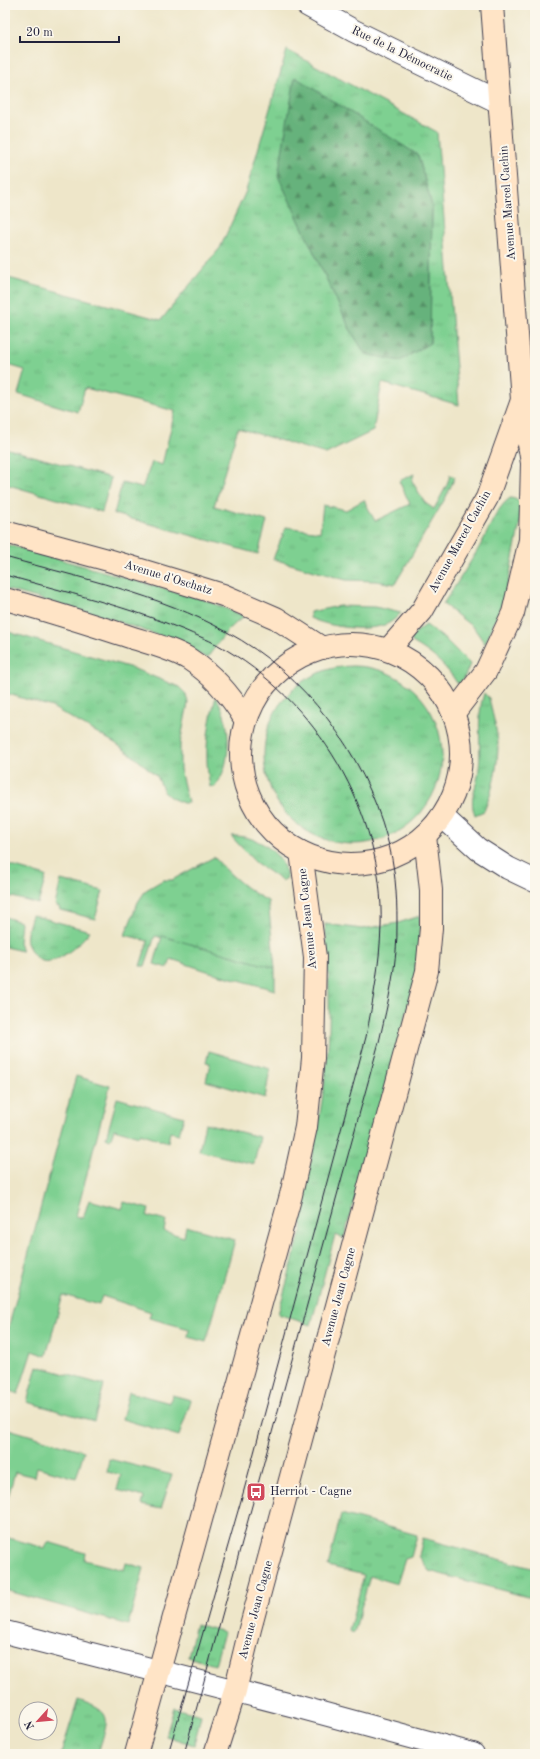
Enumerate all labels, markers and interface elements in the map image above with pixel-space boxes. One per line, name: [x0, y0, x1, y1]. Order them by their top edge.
scale bar: [20, 18, 119, 44]
street label: Rue de la Démocratie: [350, 24, 455, 84]
text: 20 m: [26, 27, 53, 39]
street label: Avenue Marcel Cachin: [498, 145, 518, 261]
street label: Avenue Marcel Cachin: [427, 488, 493, 595]
street label: Avenue d'Oschatz: [123, 559, 213, 597]
street label: Avenue Jean Cagne: [297, 867, 319, 970]
street label: Avenue Jean Cagne: [320, 1246, 358, 1348]
bus stop icon: Herriot - Cagne: [245, 1481, 267, 1503]
place label: Herriot - Cagne: [270, 1486, 352, 1498]
street label: Avenue Jean Cagne: [237, 1559, 275, 1661]
north arrow: [18, 1701, 58, 1741]
text: N: [23, 1718, 37, 1731]

